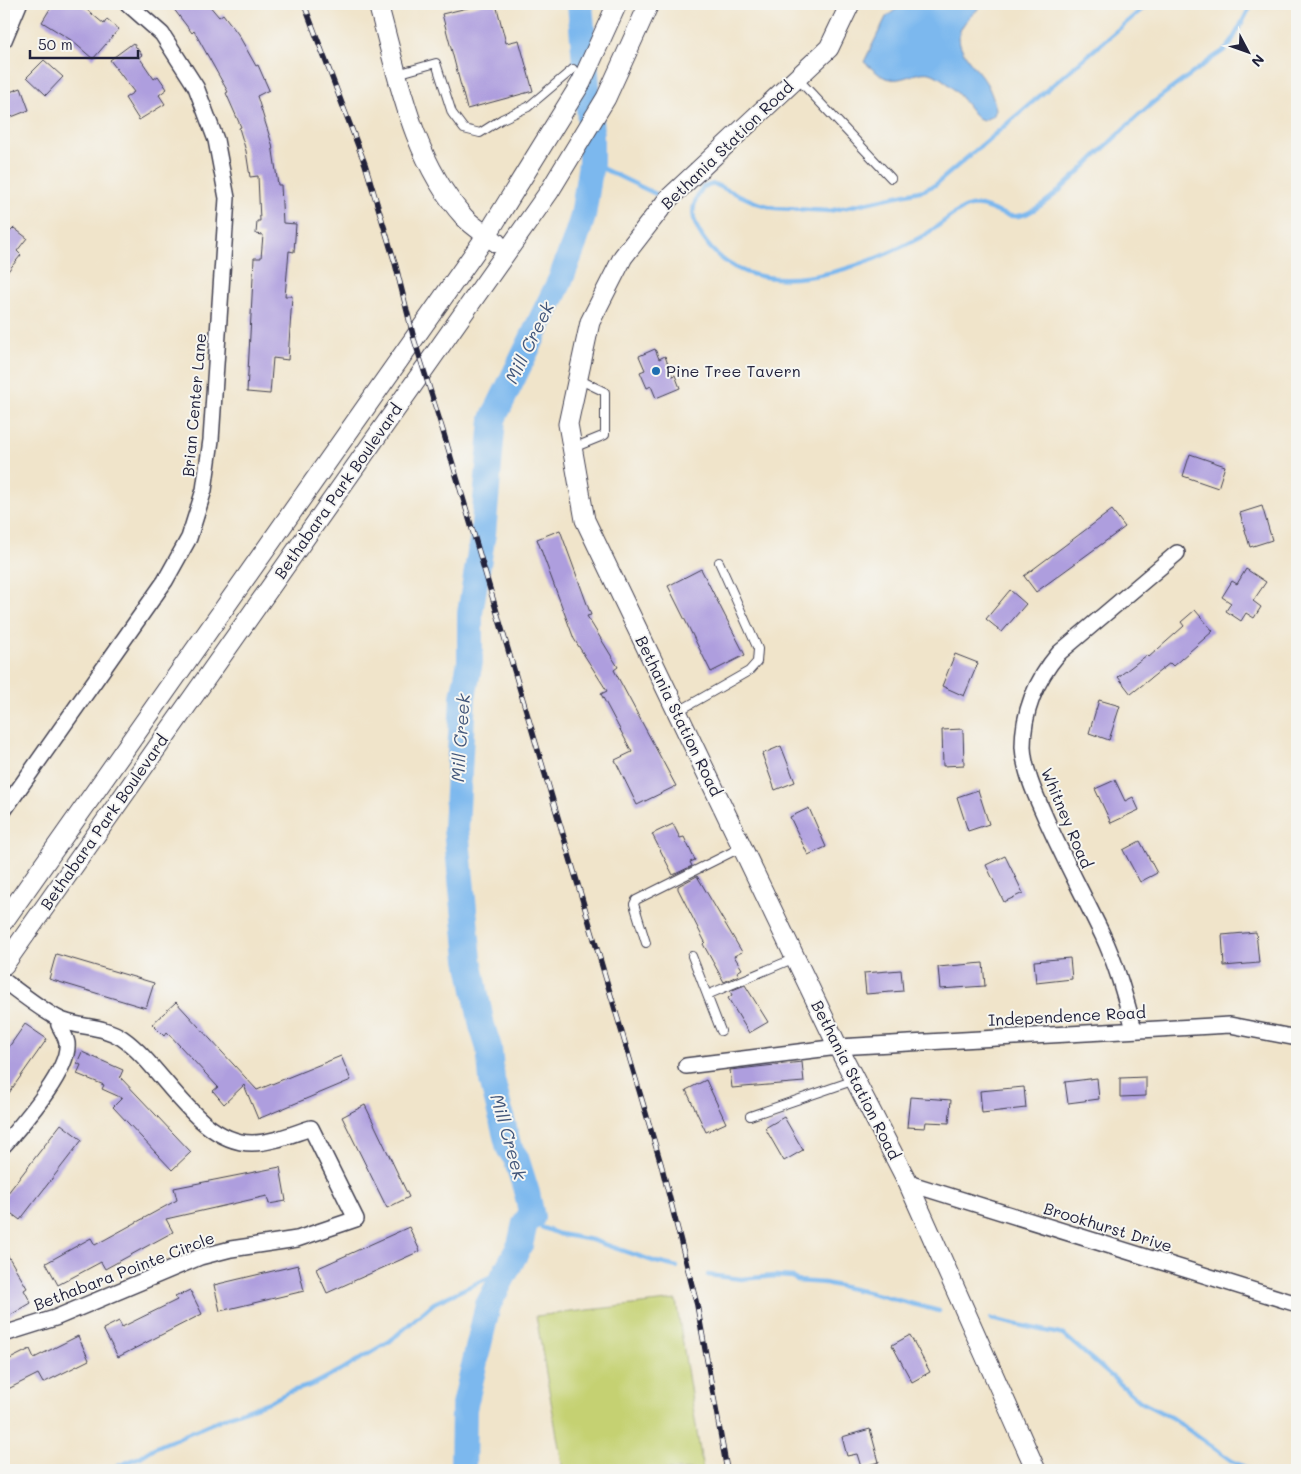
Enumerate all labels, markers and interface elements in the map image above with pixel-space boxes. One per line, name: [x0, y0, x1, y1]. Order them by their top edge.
scale bar: [30, 28, 138, 60]
north arrow: [1224, 28, 1274, 78]
text: 50 m: [38, 34, 73, 54]
text: N: [1248, 51, 1269, 71]
street label: Bethania Station Road: [656, 76, 797, 213]
water label: Mill Creek: [499, 297, 559, 388]
street label: Brian Center Lane: [177, 332, 210, 478]
place label: Pine Tree Tavern: [666, 360, 801, 381]
marker: Pine Tree Tavern: [650, 365, 662, 377]
street label: Bethabara Park Boulevard: [269, 399, 406, 582]
street label: Bethania Station Road: [631, 632, 727, 799]
water label: Mill Creek: [445, 693, 475, 783]
street label: Bethabara Park Boulevard: [35, 730, 172, 913]
street label: Whitney Road: [1037, 764, 1098, 871]
street label: Bethania Station Road: [807, 997, 906, 1163]
street label: Independence Road: [988, 1001, 1146, 1030]
water label: Mill Creek: [485, 1091, 533, 1183]
street label: Brookhurst Drive: [1041, 1197, 1175, 1256]
street label: Bethabara Pointe Circle: [30, 1226, 217, 1315]

